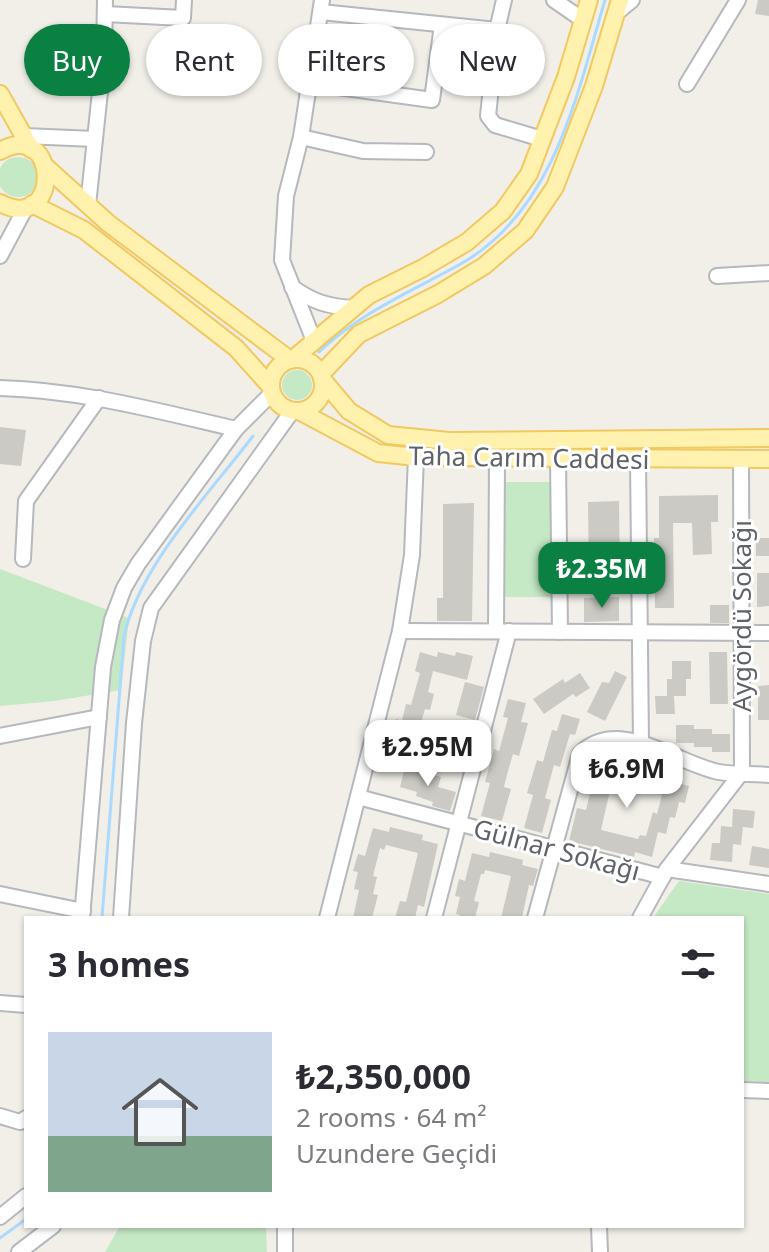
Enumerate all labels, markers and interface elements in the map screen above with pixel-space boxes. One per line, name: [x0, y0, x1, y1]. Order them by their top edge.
chip: Buy: [24, 24, 130, 96]
chip: Rent: [146, 24, 262, 96]
chip: Filters: [278, 24, 414, 96]
chip: New: [430, 24, 545, 96]
street label: Taha Carım Caddesi: [408, 437, 650, 477]
street label: Aygördü Sokağı: [723, 520, 759, 712]
pin: ₺2.35M: [537, 542, 667, 610]
text: ₺2.35M: [556, 550, 648, 586]
pin: ₺2.95M: [363, 720, 493, 788]
text: ₺2.95M: [382, 728, 474, 764]
pin: ₺6.9M: [571, 742, 683, 810]
text: ₺6.9M: [589, 750, 665, 786]
street label: Gülnar Sokağı: [470, 809, 644, 889]
text: 3 homes: [48, 941, 190, 987]
icon: filters: [676, 942, 720, 986]
text: ₺2,350,000: [296, 1053, 471, 1099]
icon: home: [112, 1064, 208, 1160]
text: 2 rooms · 64 m²: [296, 1099, 486, 1135]
text: Uzundere Geçidi: [296, 1135, 497, 1171]

